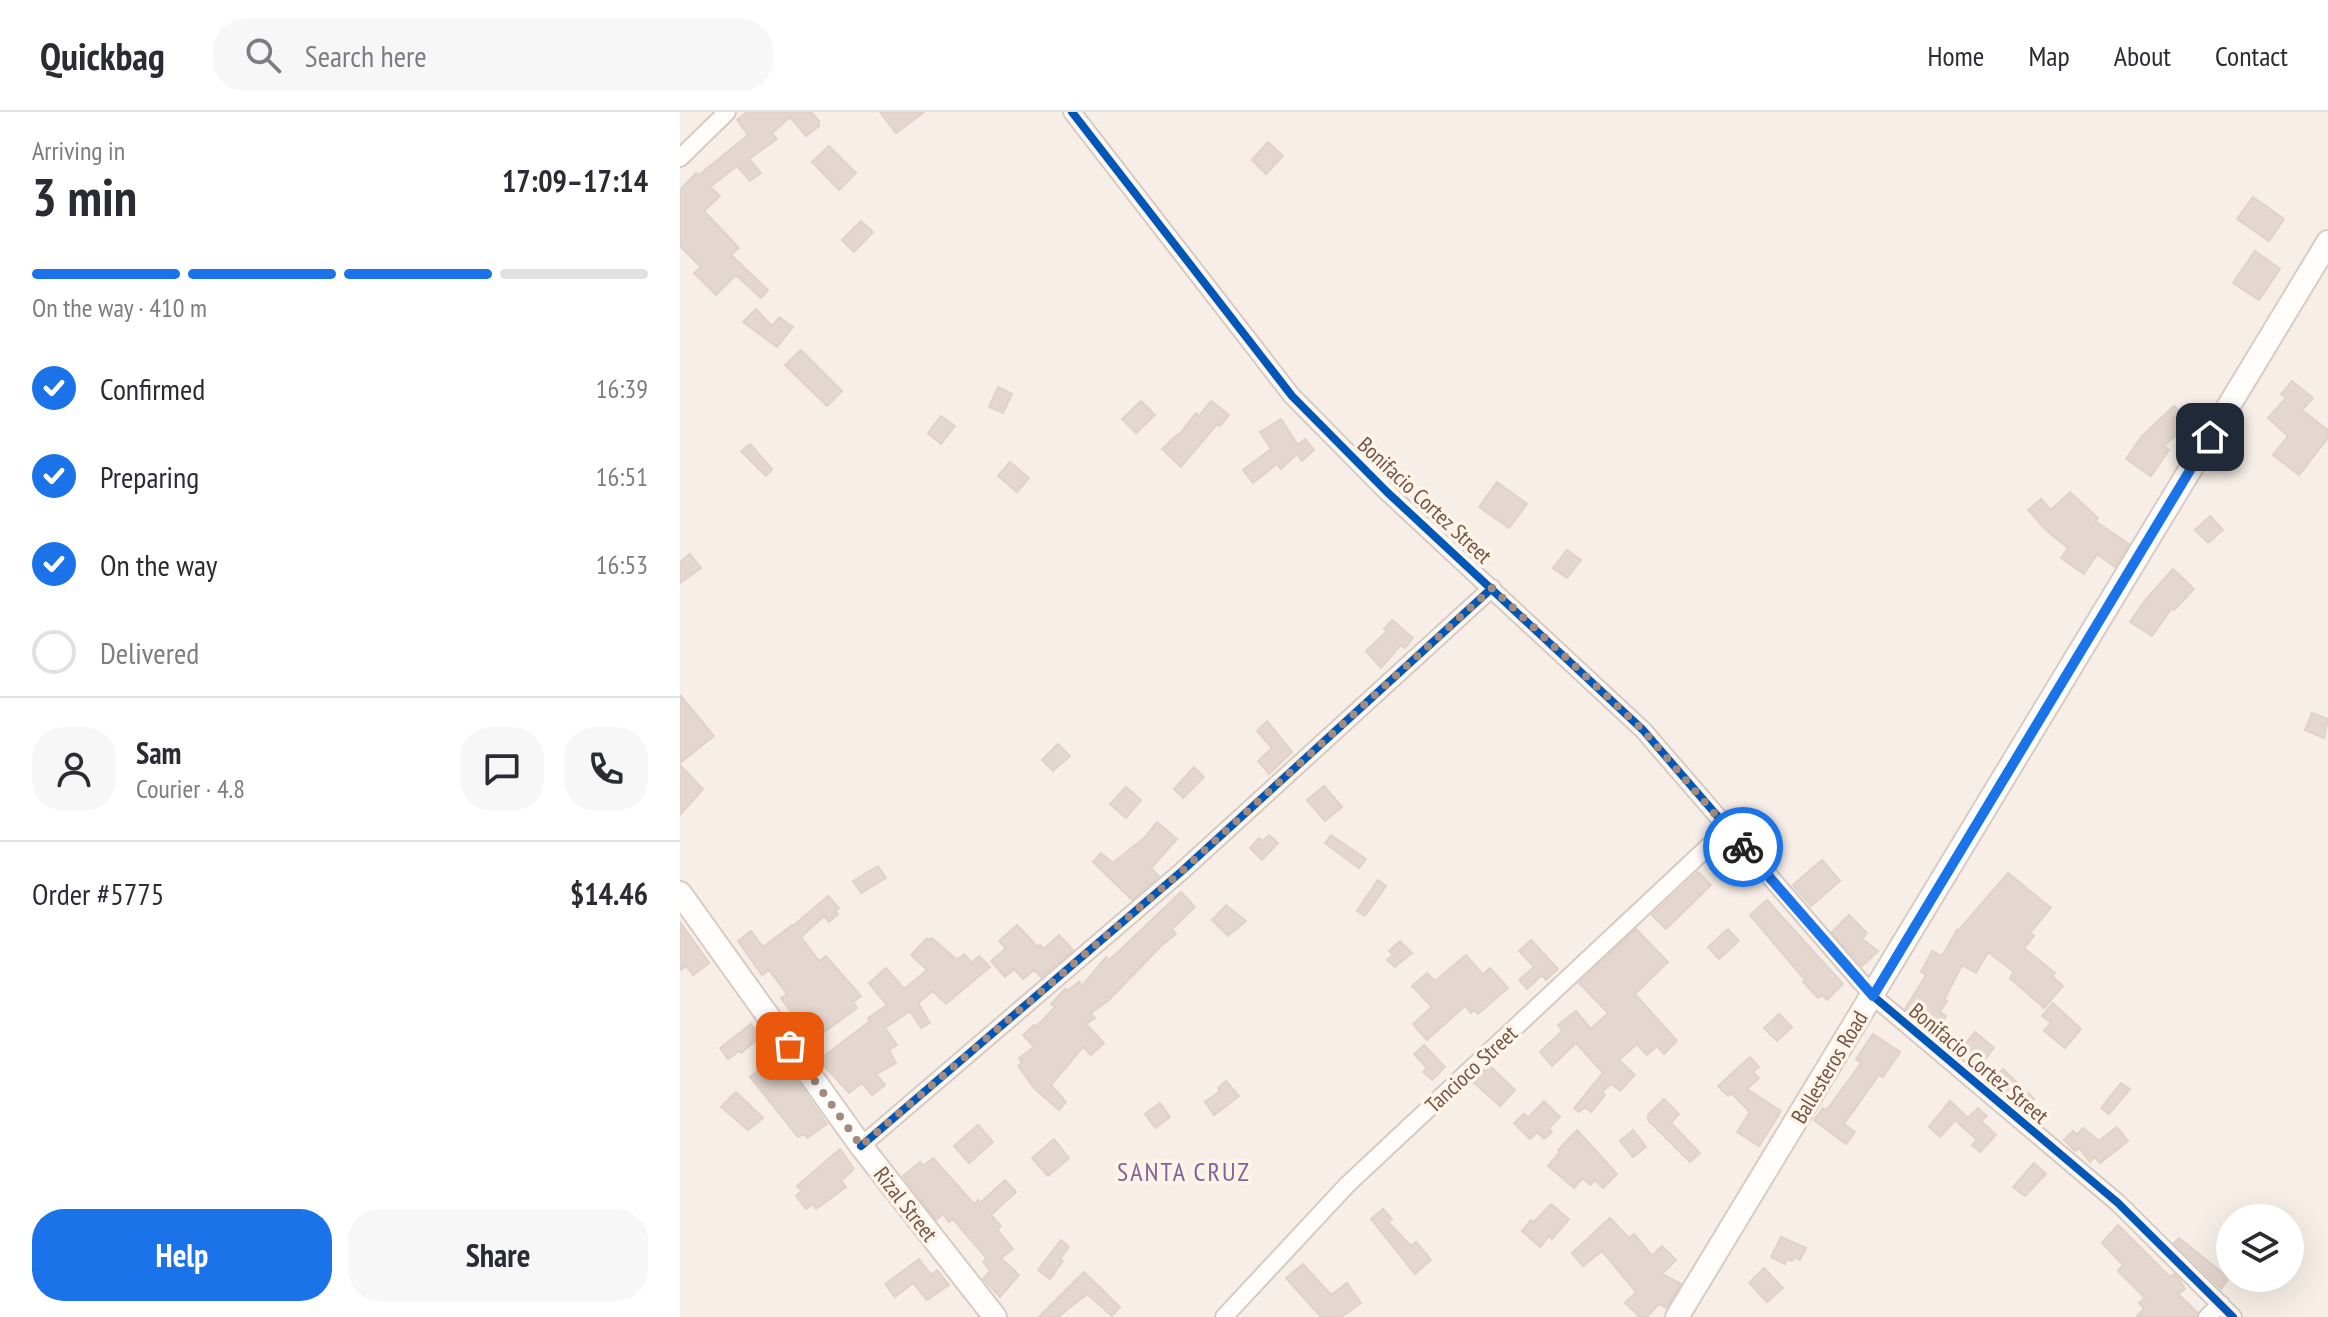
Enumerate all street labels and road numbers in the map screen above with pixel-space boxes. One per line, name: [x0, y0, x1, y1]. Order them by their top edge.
street label: Bonifacio Cortez Street: [1352, 431, 1498, 569]
street label: Bonifacio Cortez Street: [1904, 997, 2054, 1129]
street label: Ballesteros Road: [1785, 1006, 1873, 1128]
street label: Tancioco Street: [1419, 1019, 1523, 1119]
street label: Rizal Street: [868, 1161, 944, 1247]

